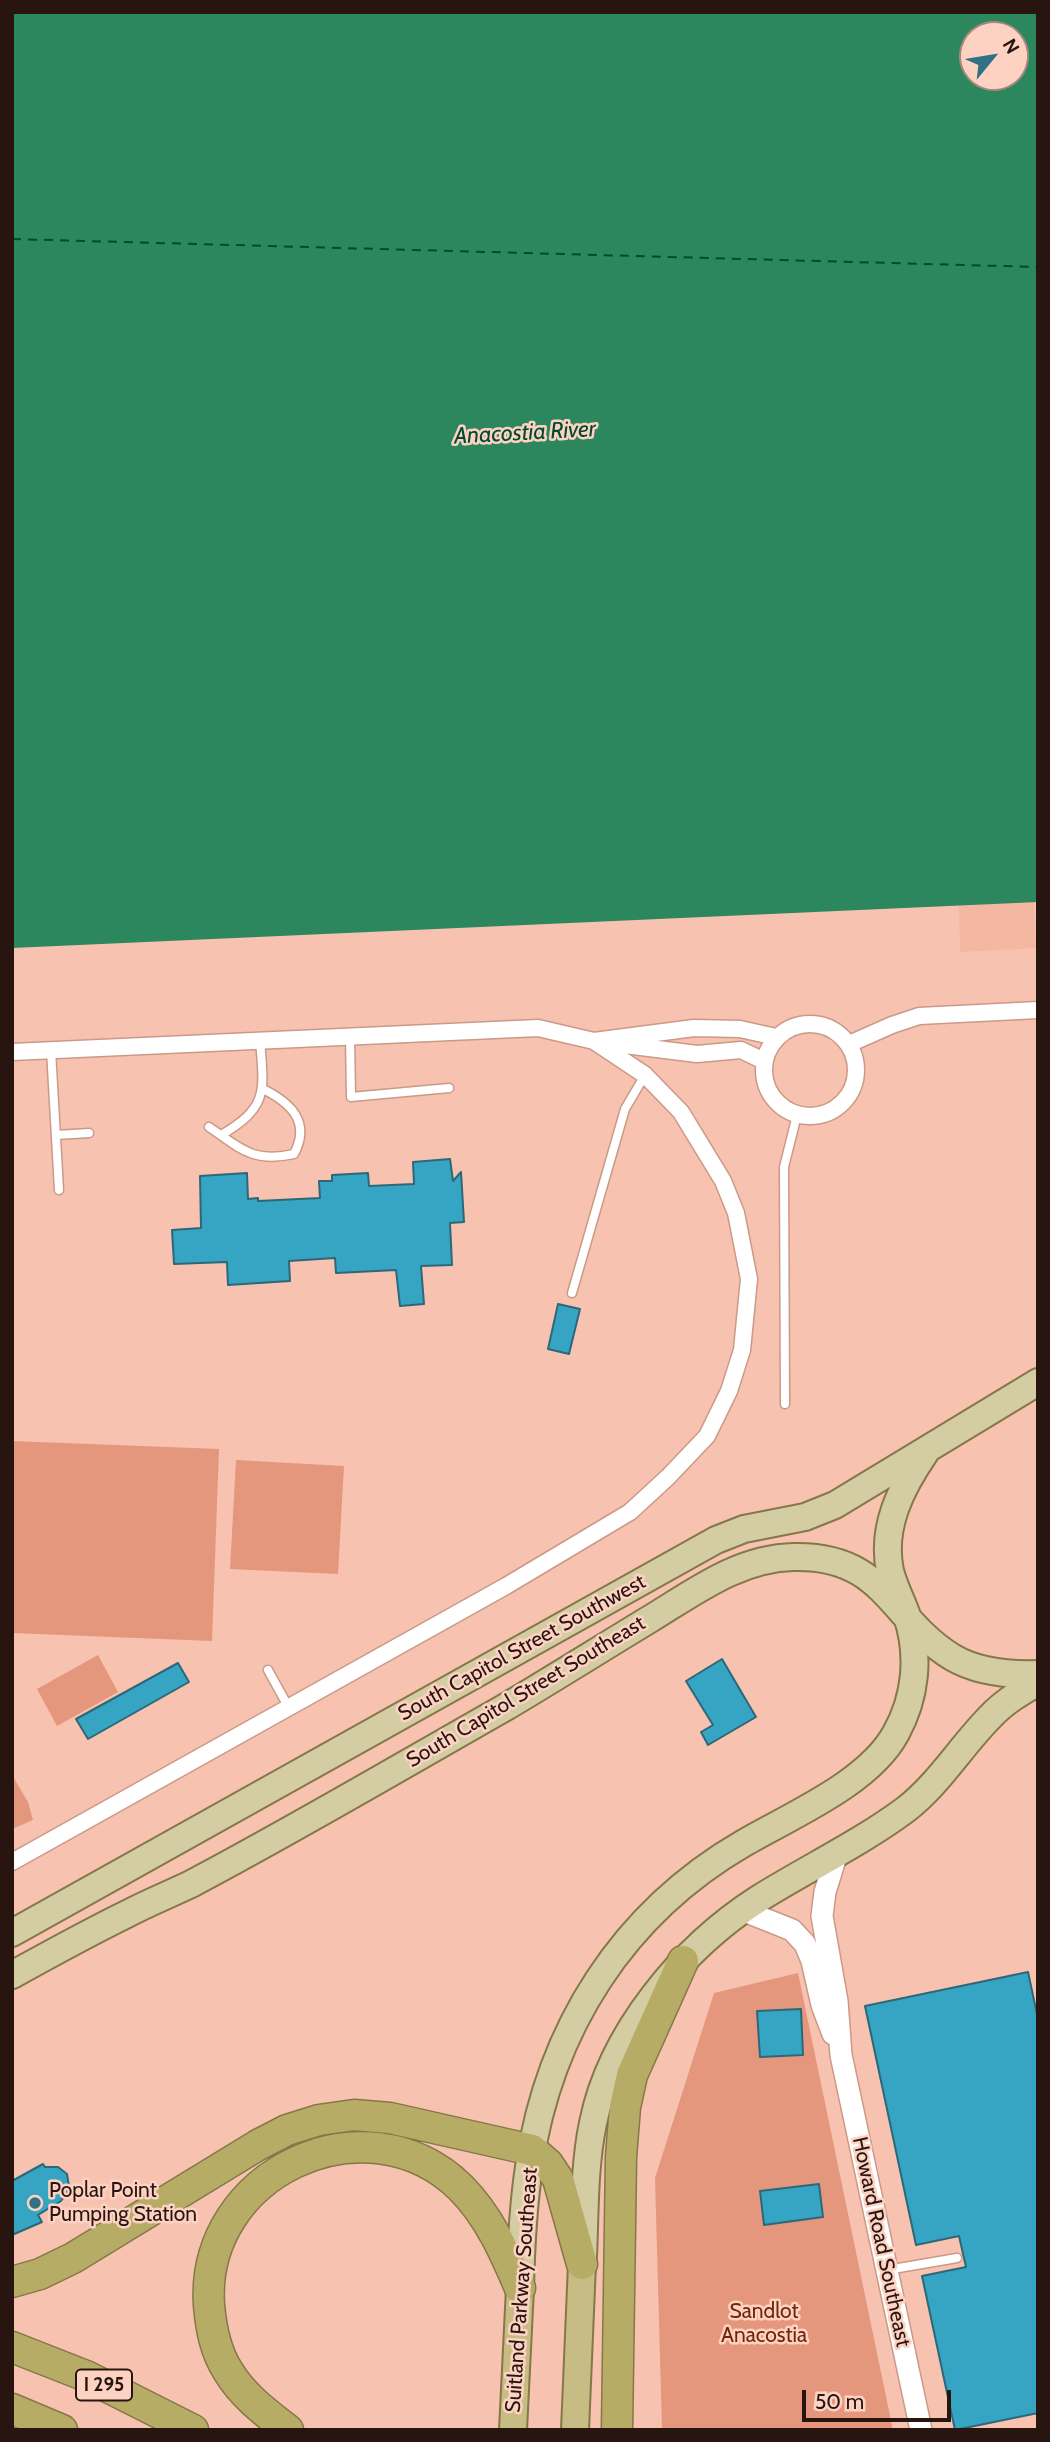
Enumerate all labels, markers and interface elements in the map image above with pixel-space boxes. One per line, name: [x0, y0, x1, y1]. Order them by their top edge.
north arrow: [959, 21, 1029, 91]
text: N: [998, 35, 1024, 58]
water label: Anacostia River: [453, 416, 597, 450]
street label: South Capitol Street Southwest: [394, 1569, 650, 1727]
street label: South Capitol Street Southeast: [402, 1611, 650, 1773]
street label: Howard Road Southeast: [846, 2135, 916, 2349]
street label: Suitland Parkway Southeast: [501, 2167, 543, 2413]
place label: Poplar Point Pumping Station: [49, 2178, 197, 2228]
marker: Poplar Point Pumping Station: [27, 2195, 43, 2211]
park label: Sandlot Anacostia: [721, 2299, 807, 2349]
road number: I 295: [76, 2370, 132, 2400]
scale bar: [805, 2376, 954, 2420]
text: 50 m: [815, 2389, 864, 2414]

